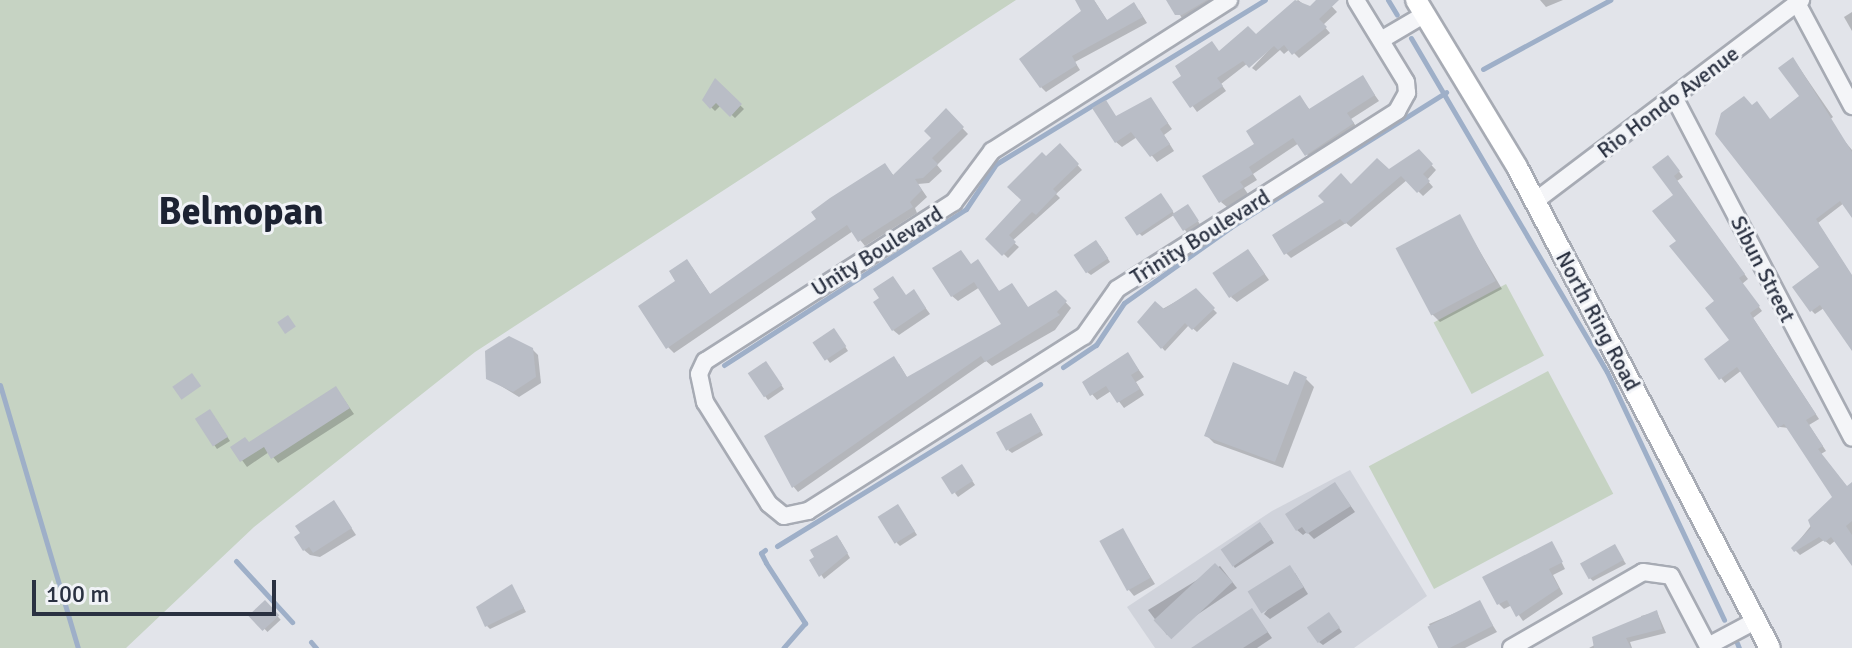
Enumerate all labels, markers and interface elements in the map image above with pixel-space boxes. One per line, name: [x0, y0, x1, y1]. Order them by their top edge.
street label: Rio Hondo Avenue: [1592, 40, 1744, 164]
street label: Trinity Boulevard: [1125, 184, 1275, 290]
district label: Belmopan: [158, 189, 324, 235]
street label: Unity Boulevard: [806, 200, 948, 302]
street label: Sibun Street: [1725, 211, 1801, 327]
street label: North Ring Road: [1550, 247, 1646, 395]
scale bar: [36, 564, 280, 614]
text: 100 m: [46, 579, 109, 609]

